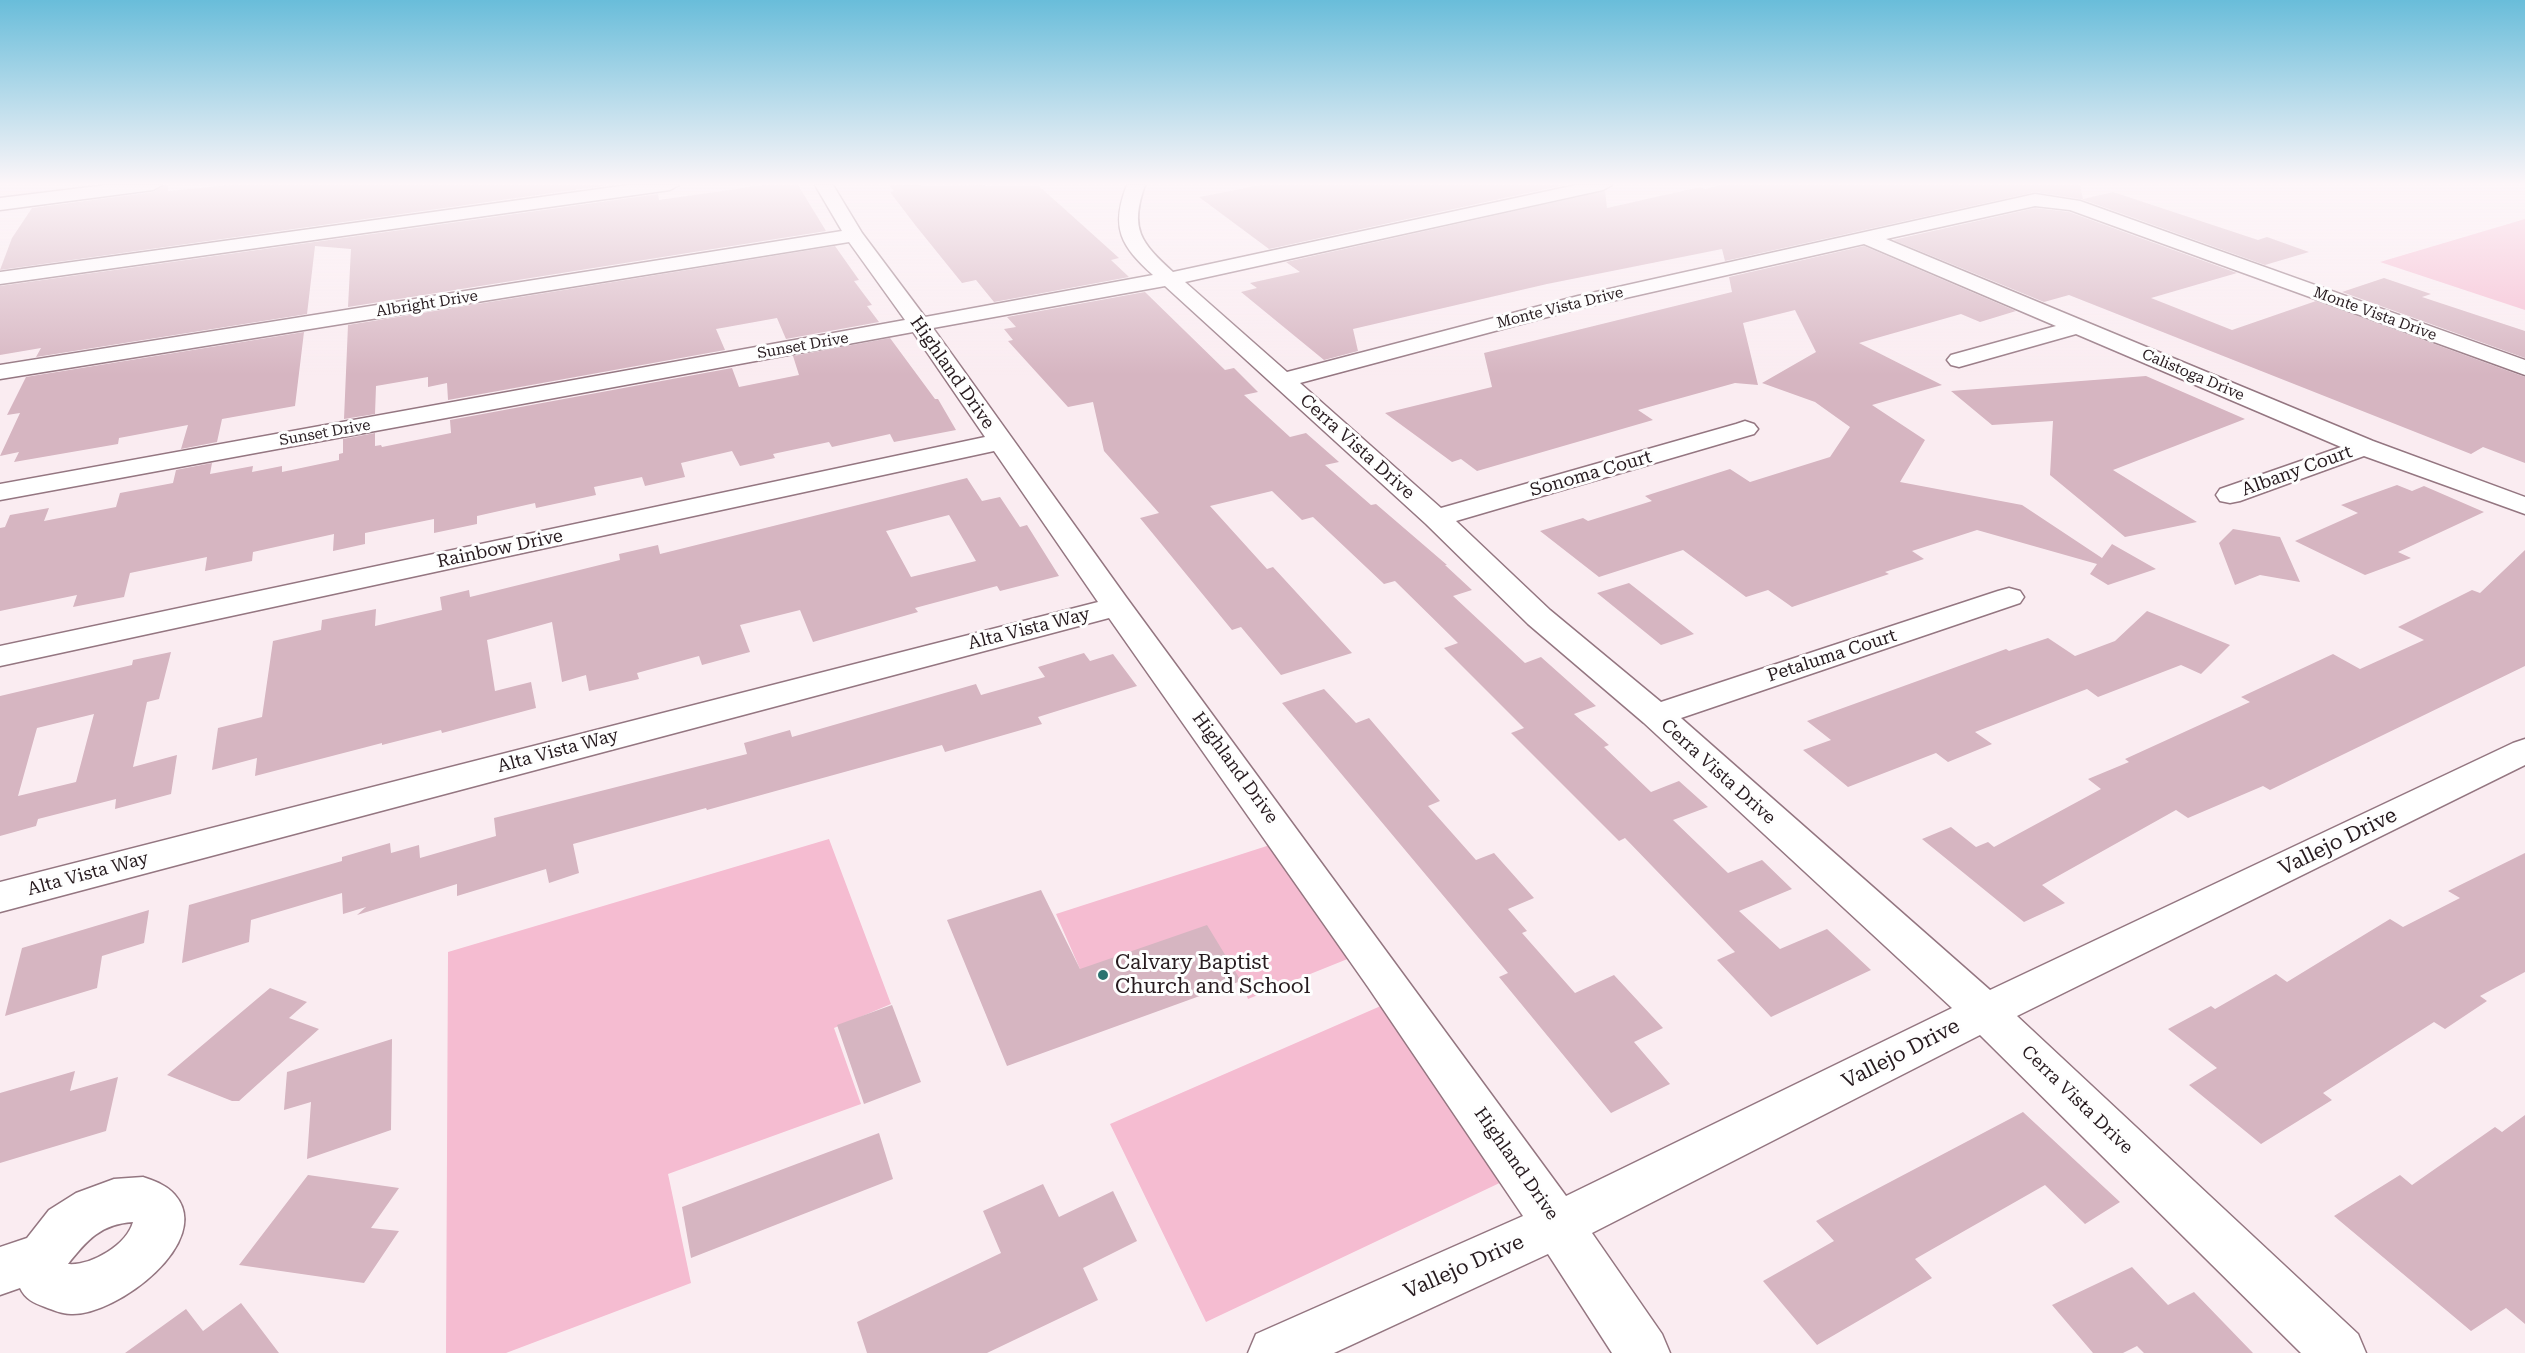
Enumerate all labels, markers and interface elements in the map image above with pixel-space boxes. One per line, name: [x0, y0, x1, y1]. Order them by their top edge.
street label: Monte Vista Drive: [2311, 283, 2439, 345]
street label: Monte Vista Drive: [1495, 284, 1625, 332]
street label: Albright Drive: [375, 287, 479, 321]
street label: Highland Drive: [905, 313, 999, 433]
street label: Sunset Drive: [756, 329, 850, 363]
street label: Calistoga Drive: [2139, 345, 2247, 405]
street label: Cerra Vista Drive: [1295, 390, 1419, 504]
street label: Sunset Drive: [278, 416, 372, 450]
street label: Albany Court: [2239, 441, 2355, 501]
street label: Sonoma Court: [1528, 446, 1654, 502]
street label: Rainbow Drive: [435, 525, 565, 573]
street label: Alta Vista Way: [966, 603, 1092, 655]
street label: Petaluma Court: [1765, 625, 1899, 687]
street label: Highland Drive: [1187, 708, 1283, 828]
street label: Cerra Vista Drive: [1656, 715, 1780, 829]
street label: Alta Vista Way: [495, 724, 621, 778]
street label: Vallejo Drive: [2275, 803, 2401, 881]
street label: Alta Vista Way: [25, 847, 151, 901]
place label: Calvary Baptist Church and School: [1115, 950, 1310, 1000]
marker: Calvary Baptist Church and School: [1096, 968, 1110, 982]
street label: Vallejo Drive: [1838, 1014, 1964, 1094]
street label: Cerra Vista Drive: [2017, 1041, 2137, 1159]
street label: Highland Drive: [1469, 1104, 1563, 1224]
street label: Vallejo Drive: [1400, 1229, 1528, 1305]

